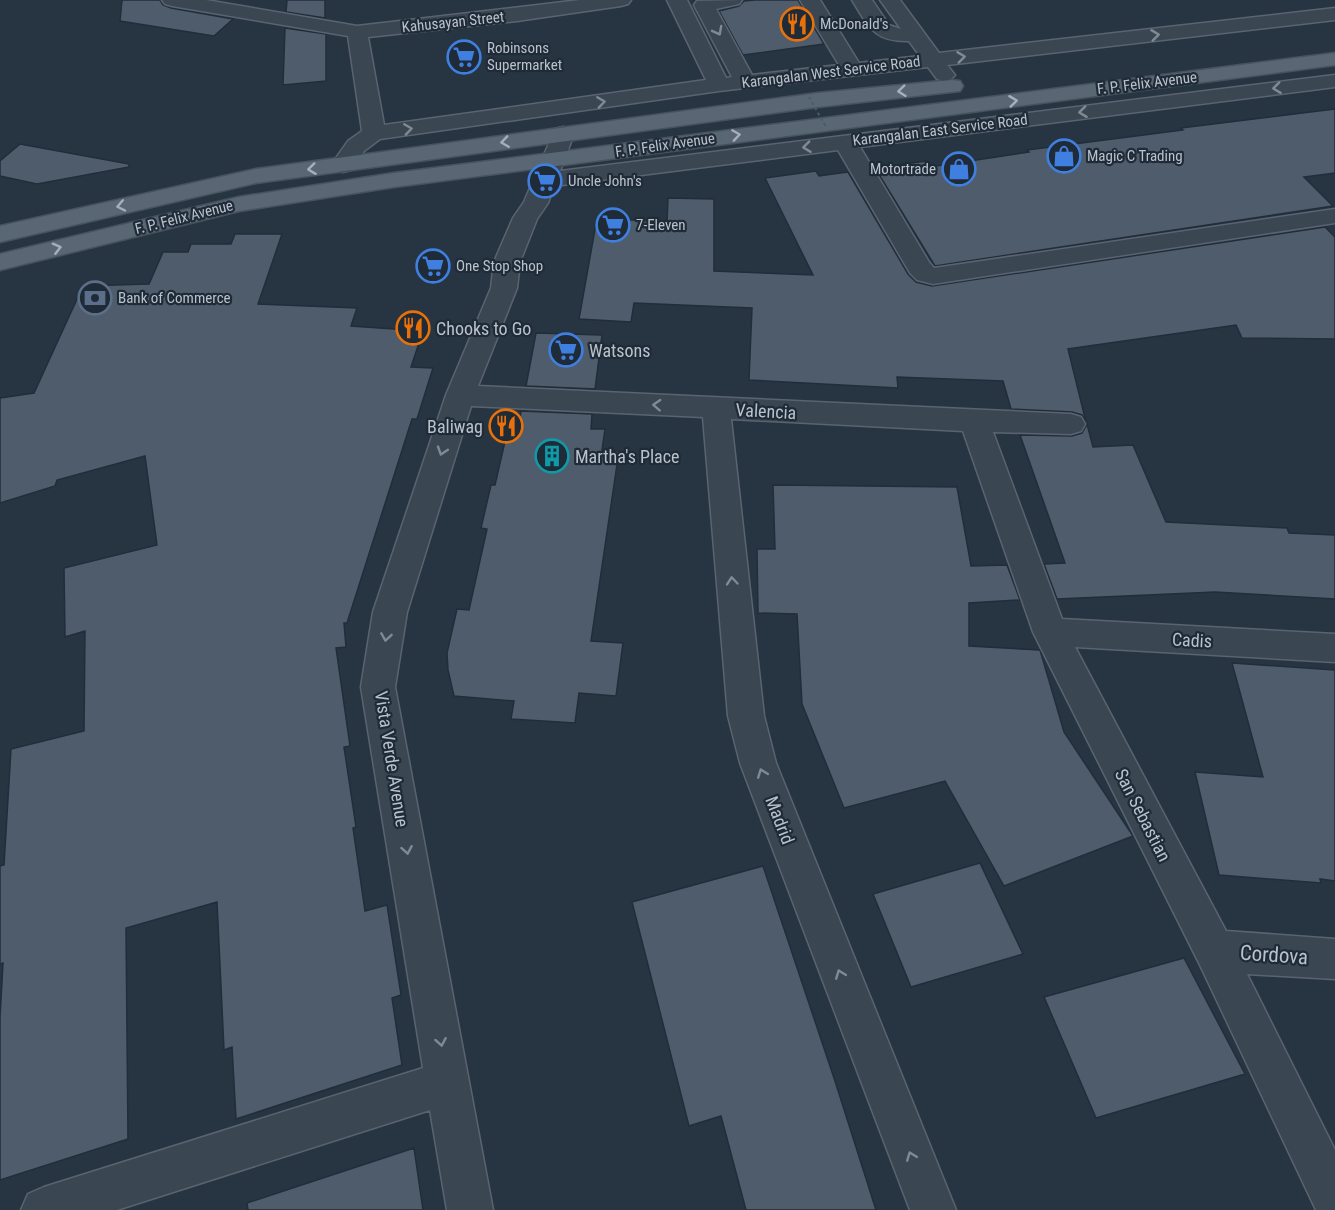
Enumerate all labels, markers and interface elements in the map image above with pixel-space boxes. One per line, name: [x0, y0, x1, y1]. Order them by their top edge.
restaurant icon: McDonald's: [779, 6, 815, 42]
street label: Kahusayan Street: [401, 8, 505, 36]
place label: McDonald's: [820, 15, 889, 33]
one-way arrow: [711, 25, 722, 35]
one-way arrow: [1150, 29, 1160, 42]
supermarket icon: Robinsons Supermarket: [446, 39, 482, 75]
place label: Robinsons Supermarket: [487, 39, 562, 74]
one-way arrow: [957, 51, 966, 64]
street label: Karangalan West Service Road: [741, 52, 921, 92]
street label: F. P. Felix Avenue: [1096, 68, 1198, 98]
one-way arrow: [1272, 81, 1282, 94]
one-way arrow: [897, 84, 906, 97]
one-way arrow: [1008, 95, 1017, 107]
one-way arrow: [596, 96, 606, 108]
one-way arrow: [1079, 105, 1088, 118]
street label: Karangalan East Service Road: [851, 110, 1029, 150]
one-way arrow: [403, 123, 412, 135]
street label: F. P. Felix Avenue: [614, 129, 716, 161]
one-way arrow: [731, 130, 740, 142]
one-way arrow: [501, 136, 510, 148]
shop icon: Magic C Trading: [1046, 138, 1082, 174]
one-way arrow: [802, 141, 811, 153]
place label: Magic C Trading: [1087, 147, 1183, 165]
shop icon: Motortrade: [941, 151, 977, 187]
place label: Motortrade: [870, 160, 936, 178]
one-way arrow: [307, 162, 317, 174]
supermarket icon: Uncle John's: [527, 163, 563, 199]
place label: Uncle John's: [568, 172, 642, 190]
street label: F. P. Felix Avenue: [133, 196, 235, 238]
one-way arrow: [116, 198, 126, 211]
supermarket icon: 7-Eleven: [595, 207, 631, 243]
place label: 7-Eleven: [636, 216, 686, 234]
one-way arrow: [52, 242, 62, 255]
supermarket icon: One Stop Shop: [415, 248, 451, 284]
place label: One Stop Shop: [456, 257, 543, 275]
bank icon: Bank of Commerce: [77, 280, 113, 316]
place label: Bank of Commerce: [118, 289, 231, 307]
restaurant icon: Chooks to Go: [395, 310, 431, 346]
place label: Chooks to Go: [436, 318, 531, 339]
supermarket icon: Watsons: [548, 332, 584, 368]
place label: Watsons: [589, 340, 651, 361]
one-way arrow: [653, 399, 662, 412]
street label: Valencia: [735, 399, 797, 423]
restaurant icon: Baliwag: [488, 408, 524, 444]
place label: Baliwag: [427, 416, 483, 437]
building icon: Martha's Place: [534, 438, 570, 474]
one-way arrow: [437, 445, 449, 456]
place label: Martha's Place: [575, 446, 679, 467]
one-way arrow: [726, 576, 739, 585]
street label: Cadis: [1171, 628, 1213, 652]
one-way arrow: [380, 633, 392, 642]
street label: Vista Verde Avenue: [371, 690, 413, 828]
street label: San Sebastian: [1111, 765, 1175, 865]
one-way arrow: [756, 768, 769, 779]
street label: Madrid: [761, 793, 799, 847]
one-way arrow: [400, 845, 413, 855]
street label: Cordova: [1239, 941, 1309, 969]
one-way arrow: [835, 969, 847, 980]
one-way arrow: [434, 1038, 446, 1047]
one-way arrow: [906, 1151, 919, 1161]

